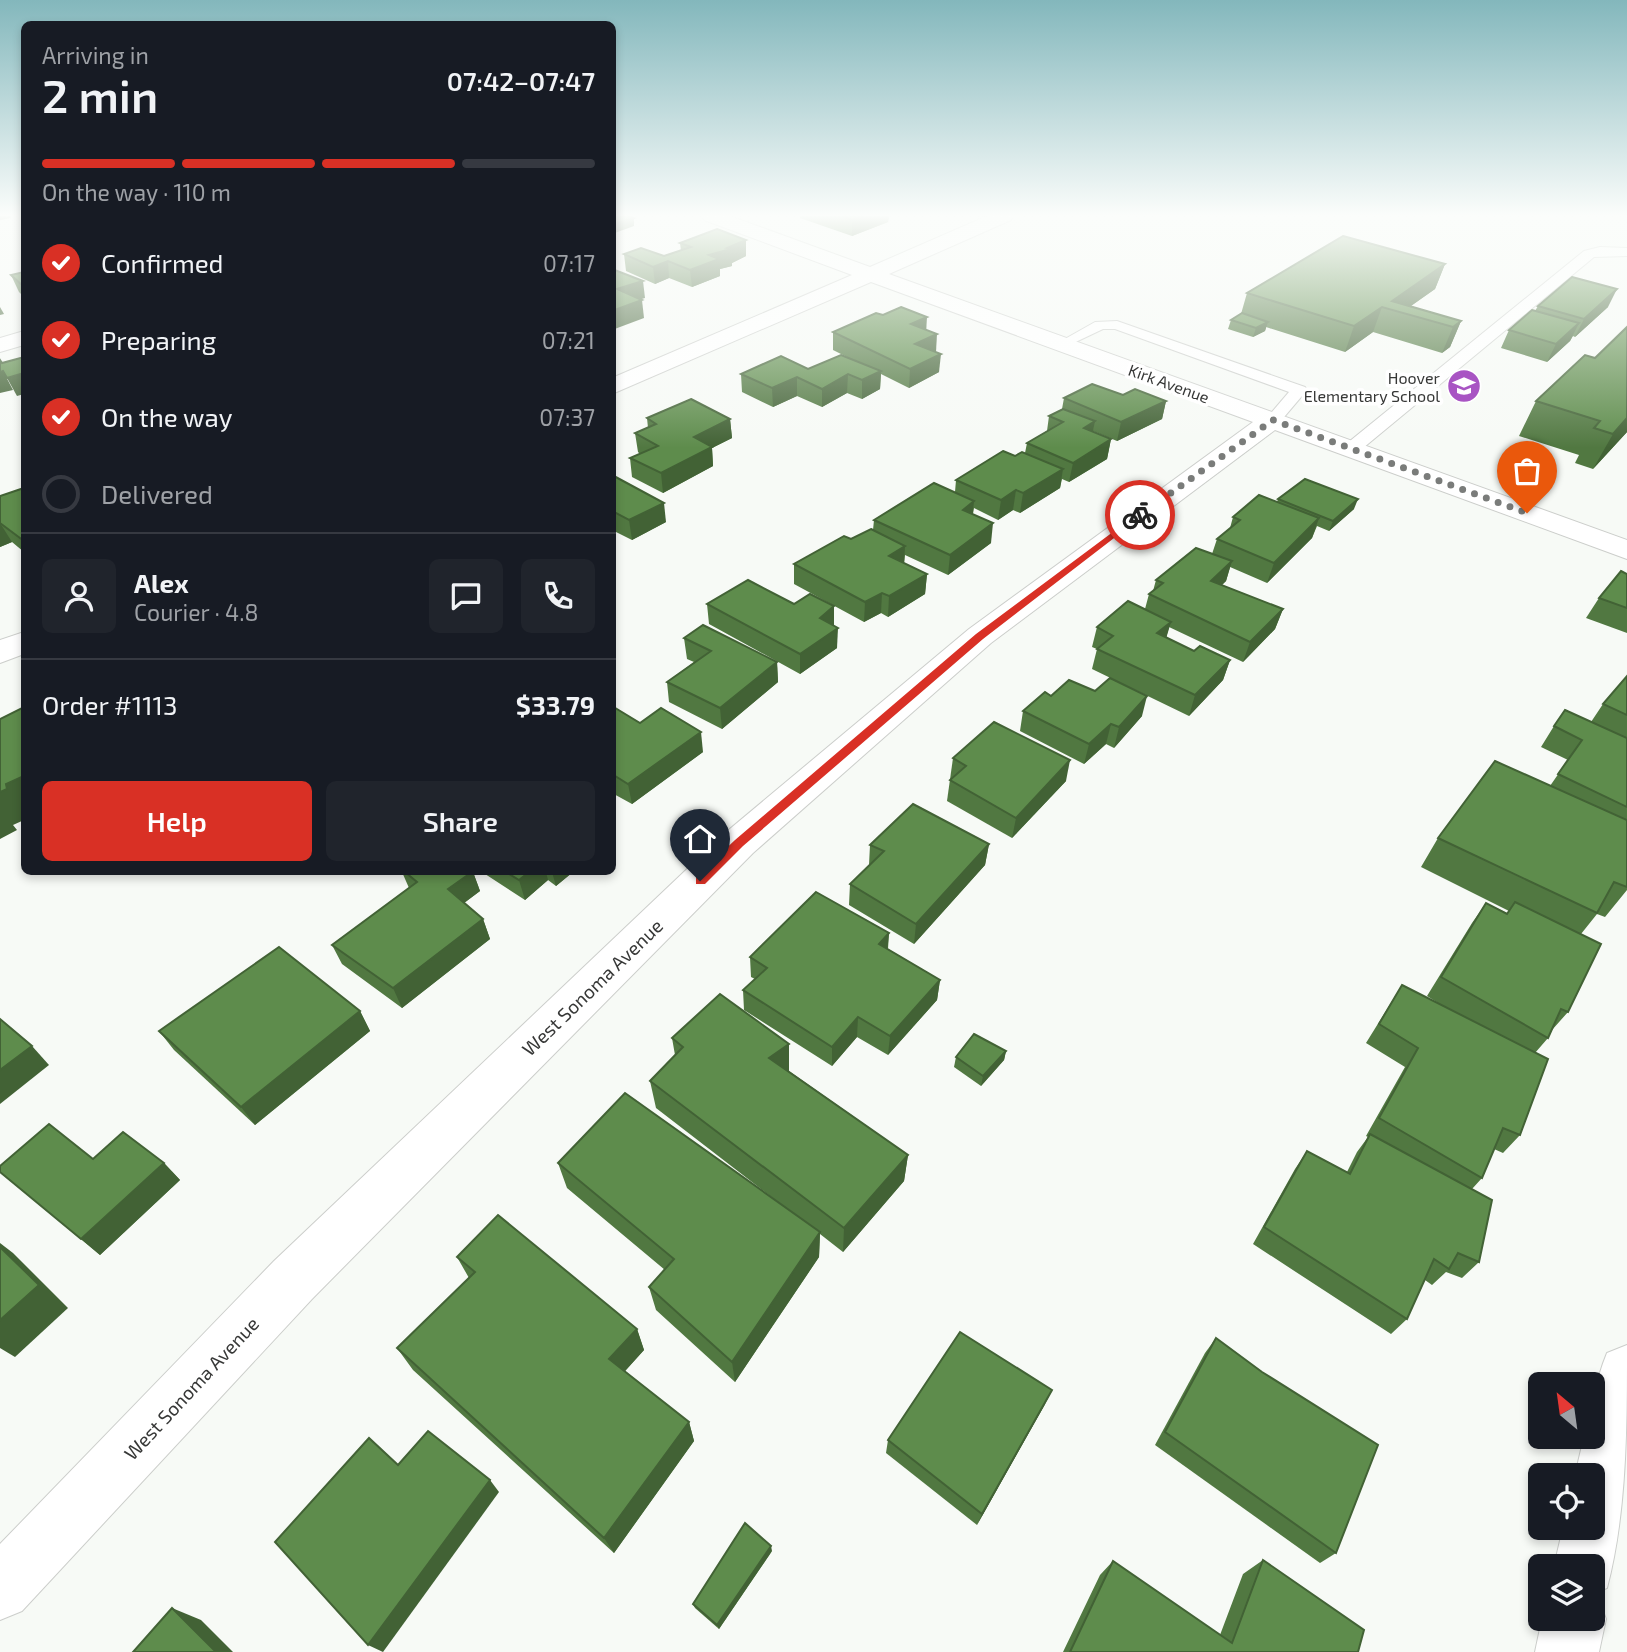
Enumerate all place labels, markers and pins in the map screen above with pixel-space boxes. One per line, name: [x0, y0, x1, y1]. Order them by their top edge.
school or university icon: Hoover Elementary School: [1445, 367, 1483, 405]
place label: Hoover Elementary School: [1304, 368, 1441, 405]
pin: [1497, 441, 1557, 513]
pin: [670, 809, 730, 881]

